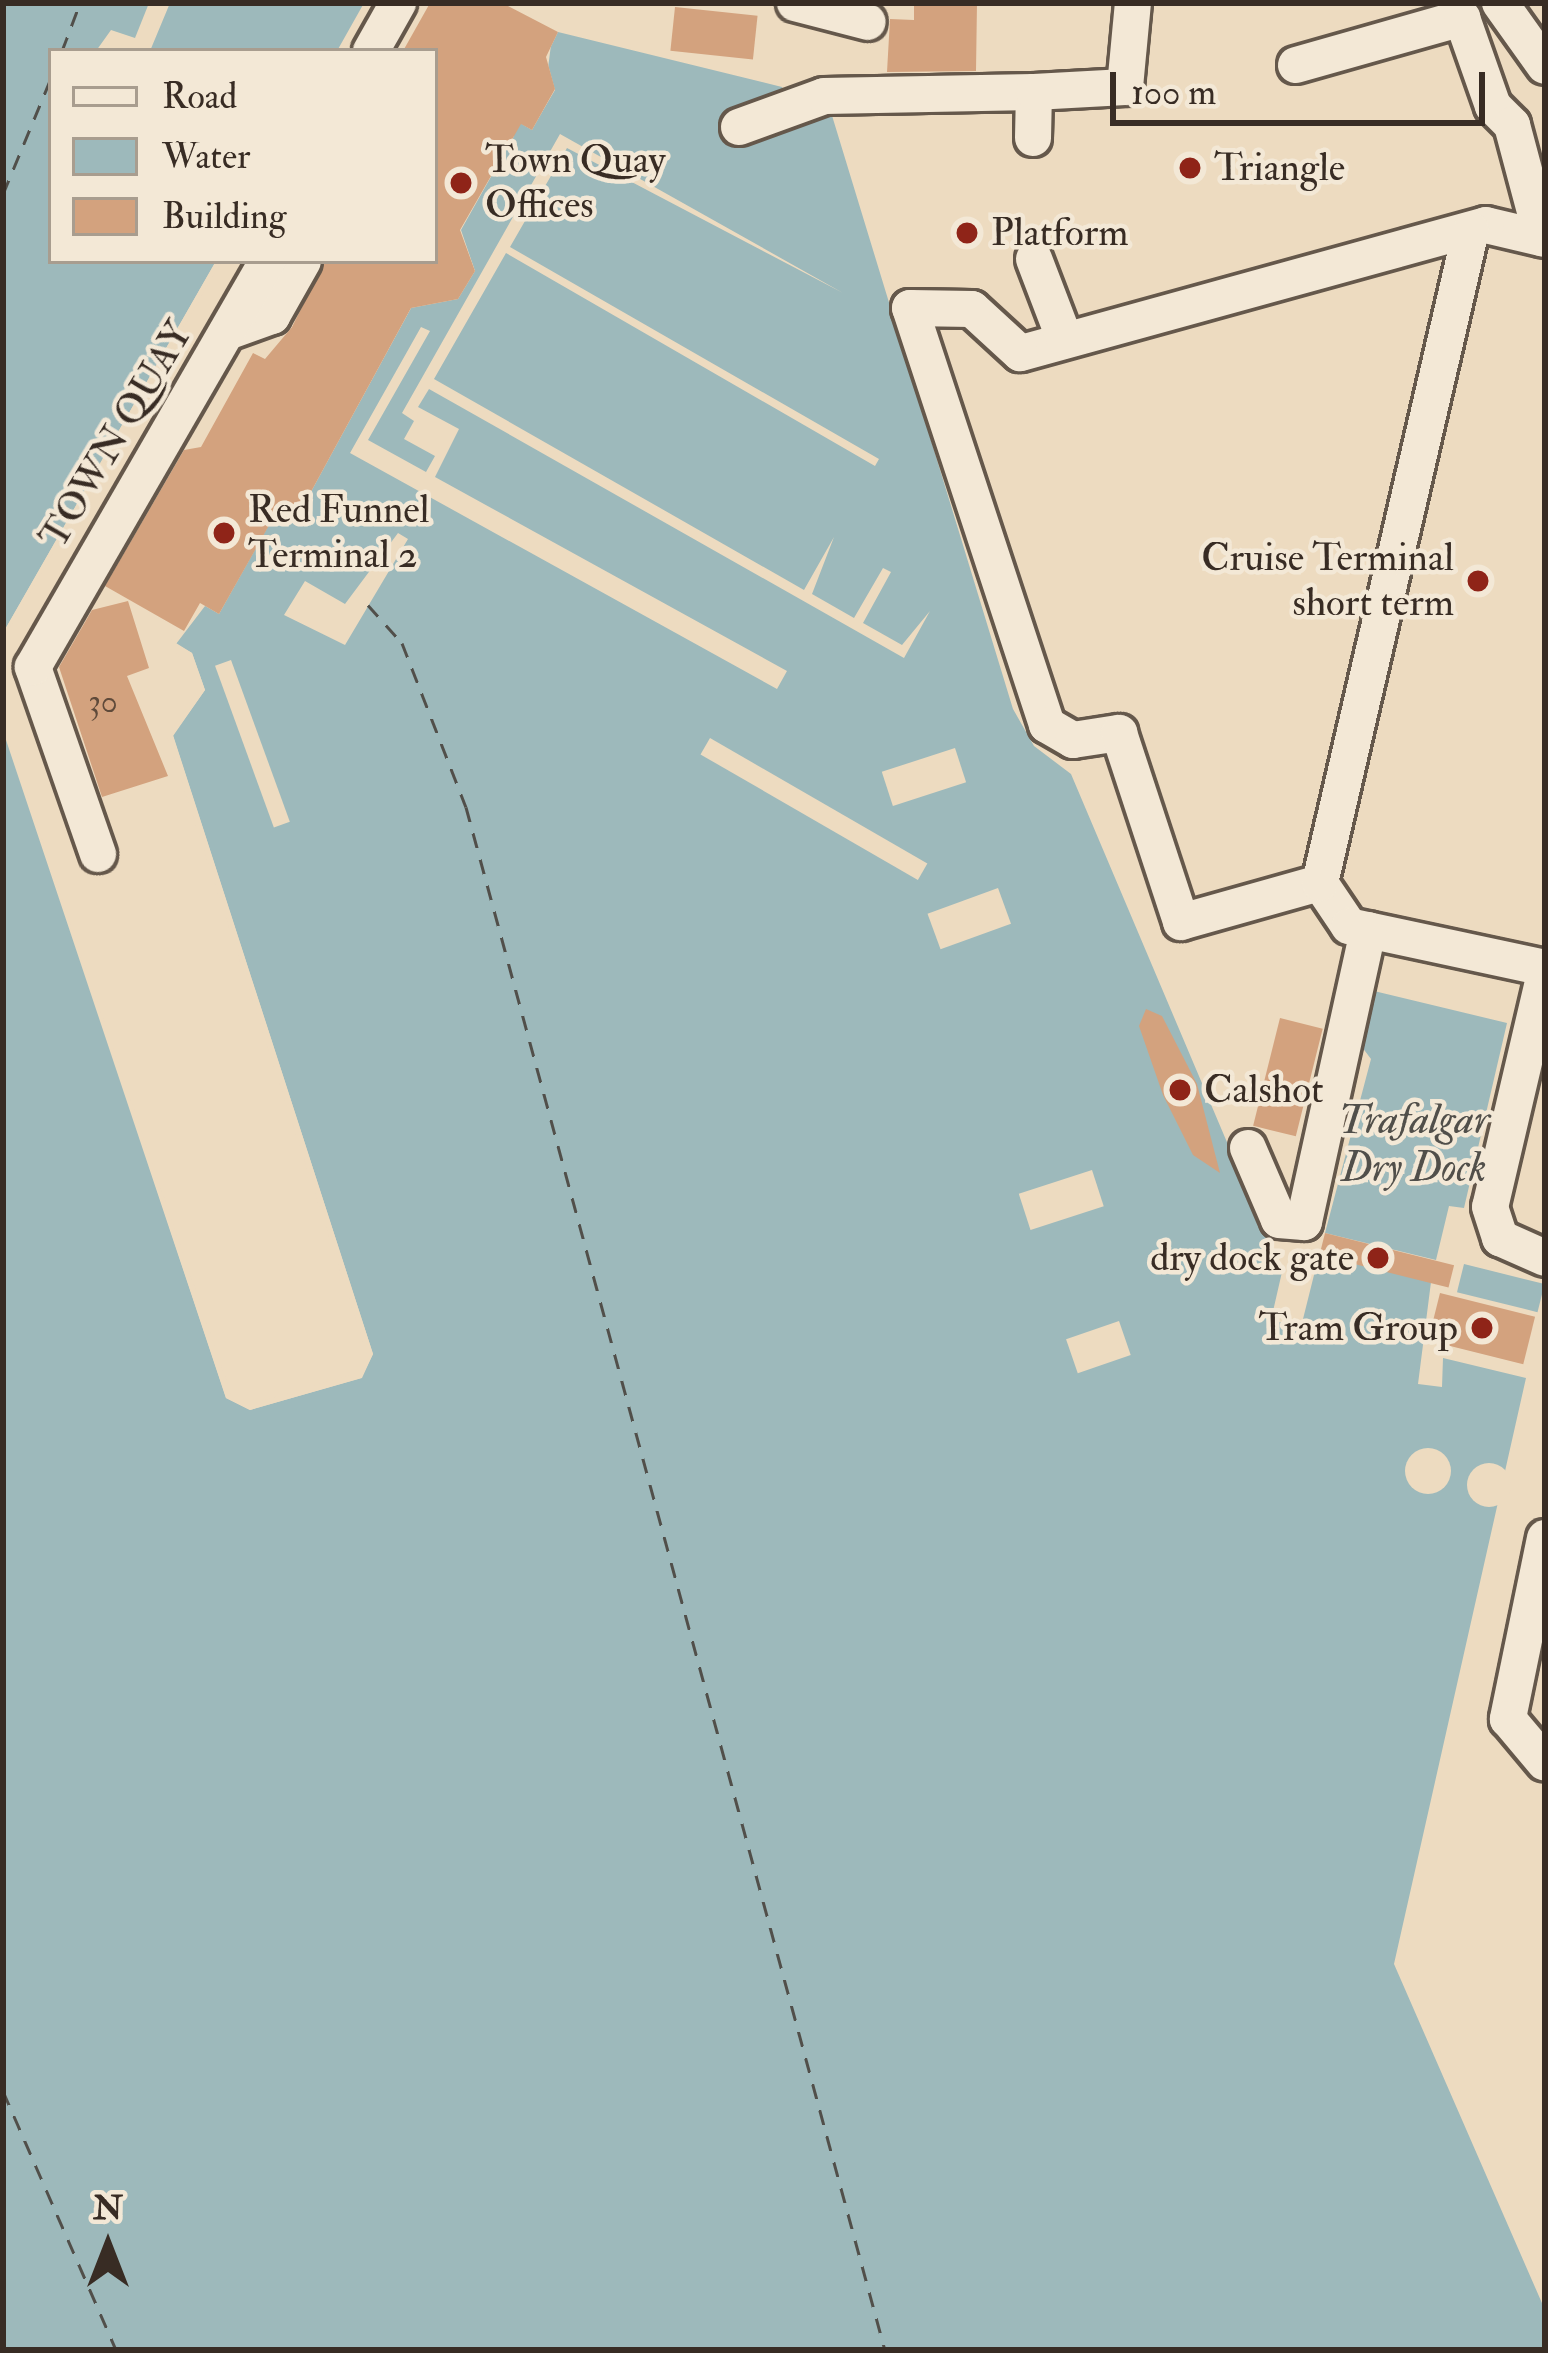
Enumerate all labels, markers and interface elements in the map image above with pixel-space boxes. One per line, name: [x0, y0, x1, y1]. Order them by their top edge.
legend: [48, 48, 438, 264]
scale bar: [1116, 48, 1491, 122]
text: 100 m: [1131, 70, 1216, 115]
text: Road: [162, 74, 237, 119]
text: Water: [162, 134, 250, 179]
place label: Town Quay Offices: [485, 138, 666, 229]
place label: Triangle: [1214, 145, 1345, 191]
marker: Triangle: [1177, 155, 1203, 181]
marker: Town Quay Offices: [448, 170, 474, 196]
text: Building: [162, 194, 286, 239]
place label: Platform: [991, 210, 1128, 256]
marker: Platform: [954, 220, 980, 246]
street label: TOWN QUAY: [31, 313, 203, 557]
place label: Red Funnel Terminal 2: [248, 488, 430, 579]
marker: Red Funnel Terminal 2: [211, 520, 237, 546]
place label: Cruise Terminal short term: [1201, 536, 1454, 627]
marker: Cruise Terminal short term: [1465, 568, 1491, 594]
house number: 30: [88, 682, 118, 722]
place label: Calshot: [1204, 1067, 1324, 1113]
marker: Calshot: [1167, 1077, 1193, 1103]
water label: Trafalgar Dry Dock: [1338, 1095, 1490, 1194]
place label: dry dock gate: [1150, 1235, 1354, 1281]
marker: dry dock gate: [1365, 1245, 1391, 1271]
place label: Tram Group: [1258, 1305, 1458, 1351]
marker: Tram Group: [1469, 1315, 1495, 1341]
north arrow: [48, 2185, 168, 2305]
text: N: [93, 2188, 123, 2229]

